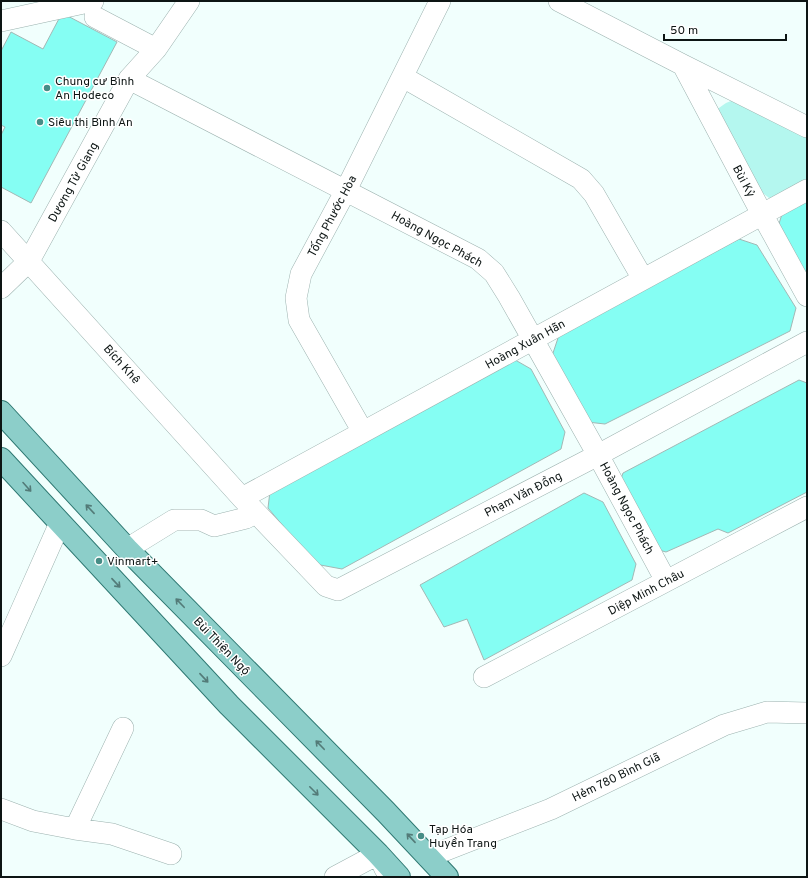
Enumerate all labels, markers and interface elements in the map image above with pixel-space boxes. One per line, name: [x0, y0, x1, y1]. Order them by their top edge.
scale bar: [664, 16, 786, 42]
text: 50 m: [670, 23, 698, 39]
place label: Chung cư Bình An Hodeco: [55, 74, 134, 104]
marker: Chung cư Bình An Hodeco: [42, 83, 52, 93]
place label: Siêu thị Bình An: [48, 115, 133, 131]
marker: Siêu thị Bình An: [35, 117, 45, 127]
street label: Dương Tử Giang: [45, 139, 103, 226]
street label: Bùi Kỷ: [728, 163, 758, 200]
street label: Tống Phước Hòa: [305, 173, 361, 260]
street label: Hoàng Ngọc Phách: [388, 208, 485, 272]
street label: Hoàng Xuân Hãn: [483, 316, 568, 373]
street label: Bích Khê: [99, 342, 143, 388]
street label: Hoàng Ngọc Phách: [595, 459, 657, 557]
street label: Phạm Văn Đồng: [482, 468, 565, 521]
one-way arrow: [23, 482, 32, 493]
one-way arrow: [86, 504, 95, 514]
place label: Vinmart+: [107, 554, 159, 570]
marker: Vinmart+: [94, 556, 104, 566]
street label: Diệp Minh Châu: [606, 566, 687, 620]
one-way arrow: [111, 578, 120, 588]
one-way arrow: [175, 598, 185, 608]
street label: Bùi Thiện Ngộ: [189, 614, 253, 679]
one-way arrow: [199, 673, 209, 683]
one-way arrow: [315, 740, 325, 750]
street label: Hẻm 780 Bình Giã: [570, 750, 663, 806]
one-way arrow: [309, 786, 319, 796]
place label: Tạp Hóa Huyền Trang: [429, 822, 497, 852]
marker: Tạp Hóa Huyền Trang: [416, 831, 426, 841]
one-way arrow: [406, 833, 415, 843]

